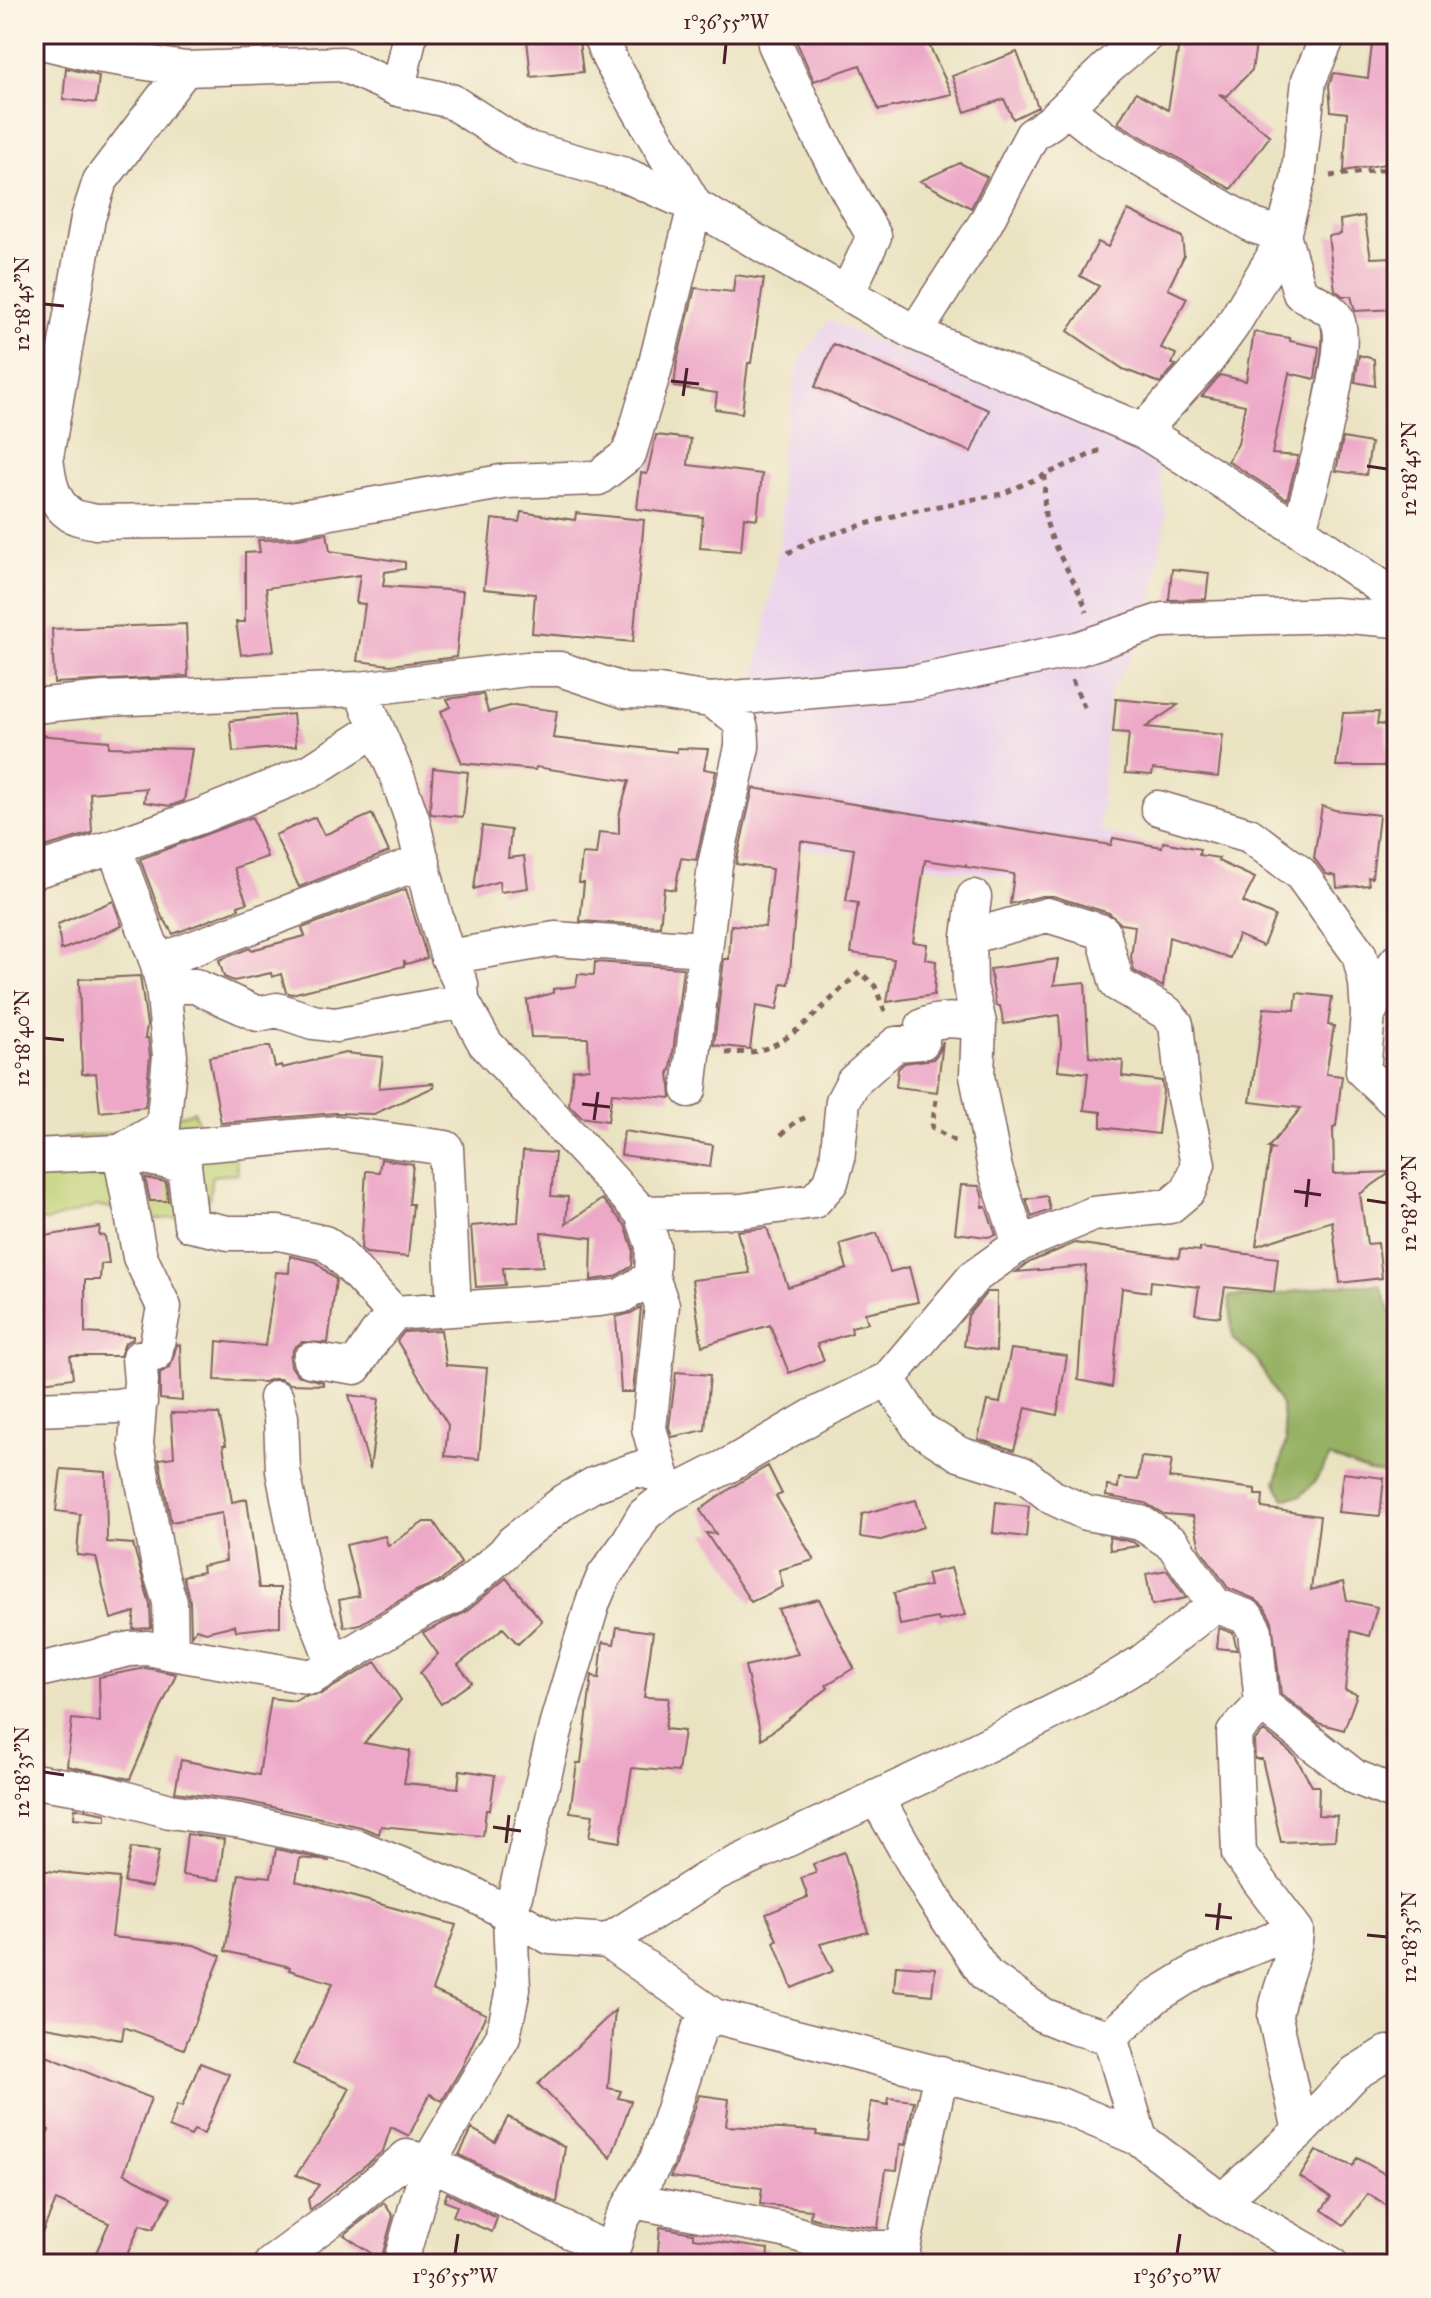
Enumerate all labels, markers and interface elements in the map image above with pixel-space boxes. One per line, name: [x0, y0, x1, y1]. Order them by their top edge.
text: 1°36'55"W: [683, 10, 770, 34]
text: 12°18'45"N: [10, 256, 34, 352]
text: 12°18'45"N: [1397, 421, 1421, 517]
text: 12°18'40"N: [10, 989, 34, 1087]
text: 12°18'40"N: [1397, 1154, 1421, 1252]
text: 12°18'35"N: [10, 1726, 34, 1818]
text: 12°18'35"N: [1397, 1891, 1421, 1983]
text: 1°36'55"W: [412, 2264, 499, 2288]
text: 1°36'50"W: [1133, 2264, 1222, 2288]

